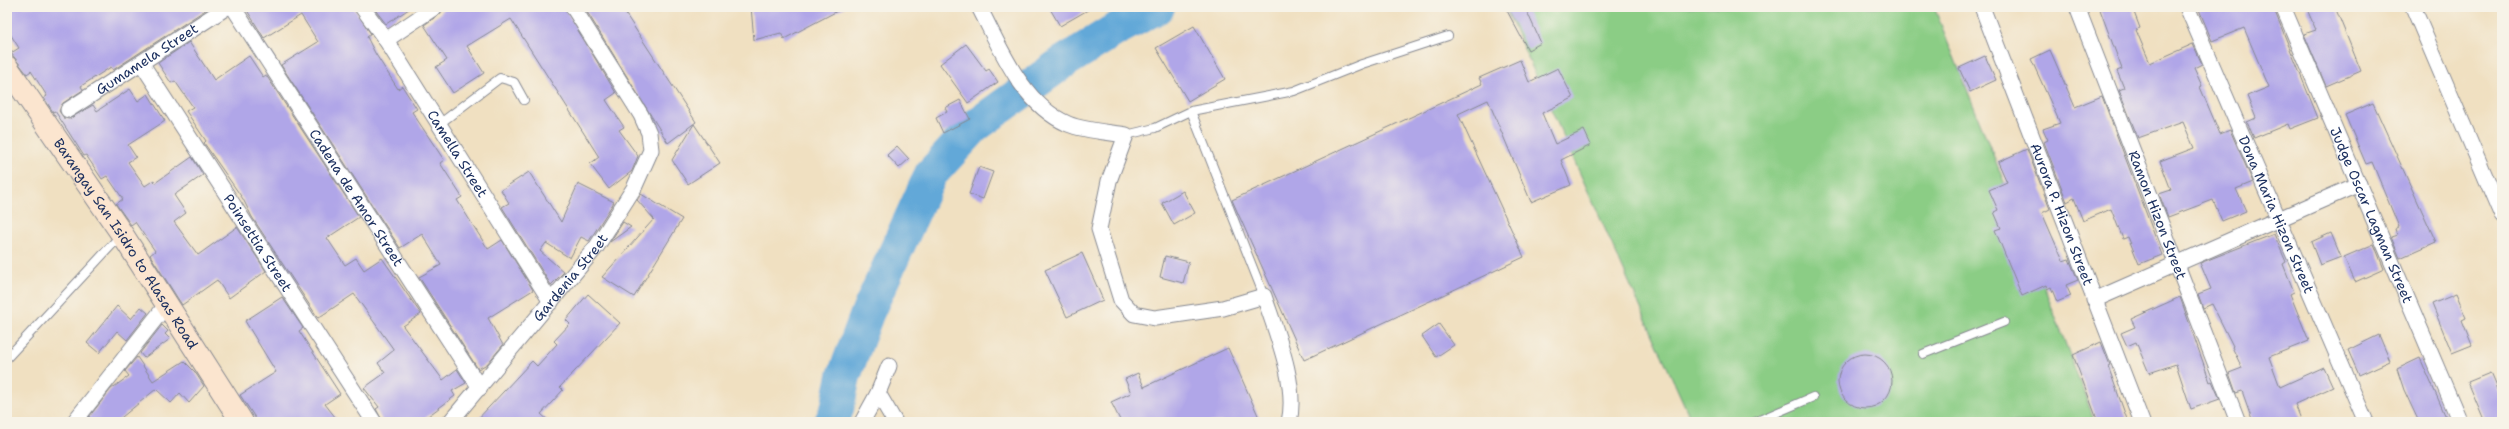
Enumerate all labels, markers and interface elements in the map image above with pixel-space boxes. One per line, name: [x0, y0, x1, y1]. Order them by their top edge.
street label: Gumamela Street: [92, 19, 201, 99]
street label: Camella Street: [423, 106, 492, 201]
street label: Judge Oscar Lagman Street: [2326, 124, 2417, 306]
street label: Cadena de Amor Street: [305, 125, 408, 270]
street label: Dona Maria Hizon Street: [2235, 133, 2318, 296]
street label: Barangay San Isidro to Alasas Road: [50, 135, 202, 353]
street label: Aurora P. Hizon Street: [2026, 140, 2097, 288]
street label: Ramon Hizon Street: [2125, 148, 2191, 282]
street label: Poinsettia Street: [220, 190, 296, 295]
street label: Gardenia Street: [529, 230, 612, 325]

